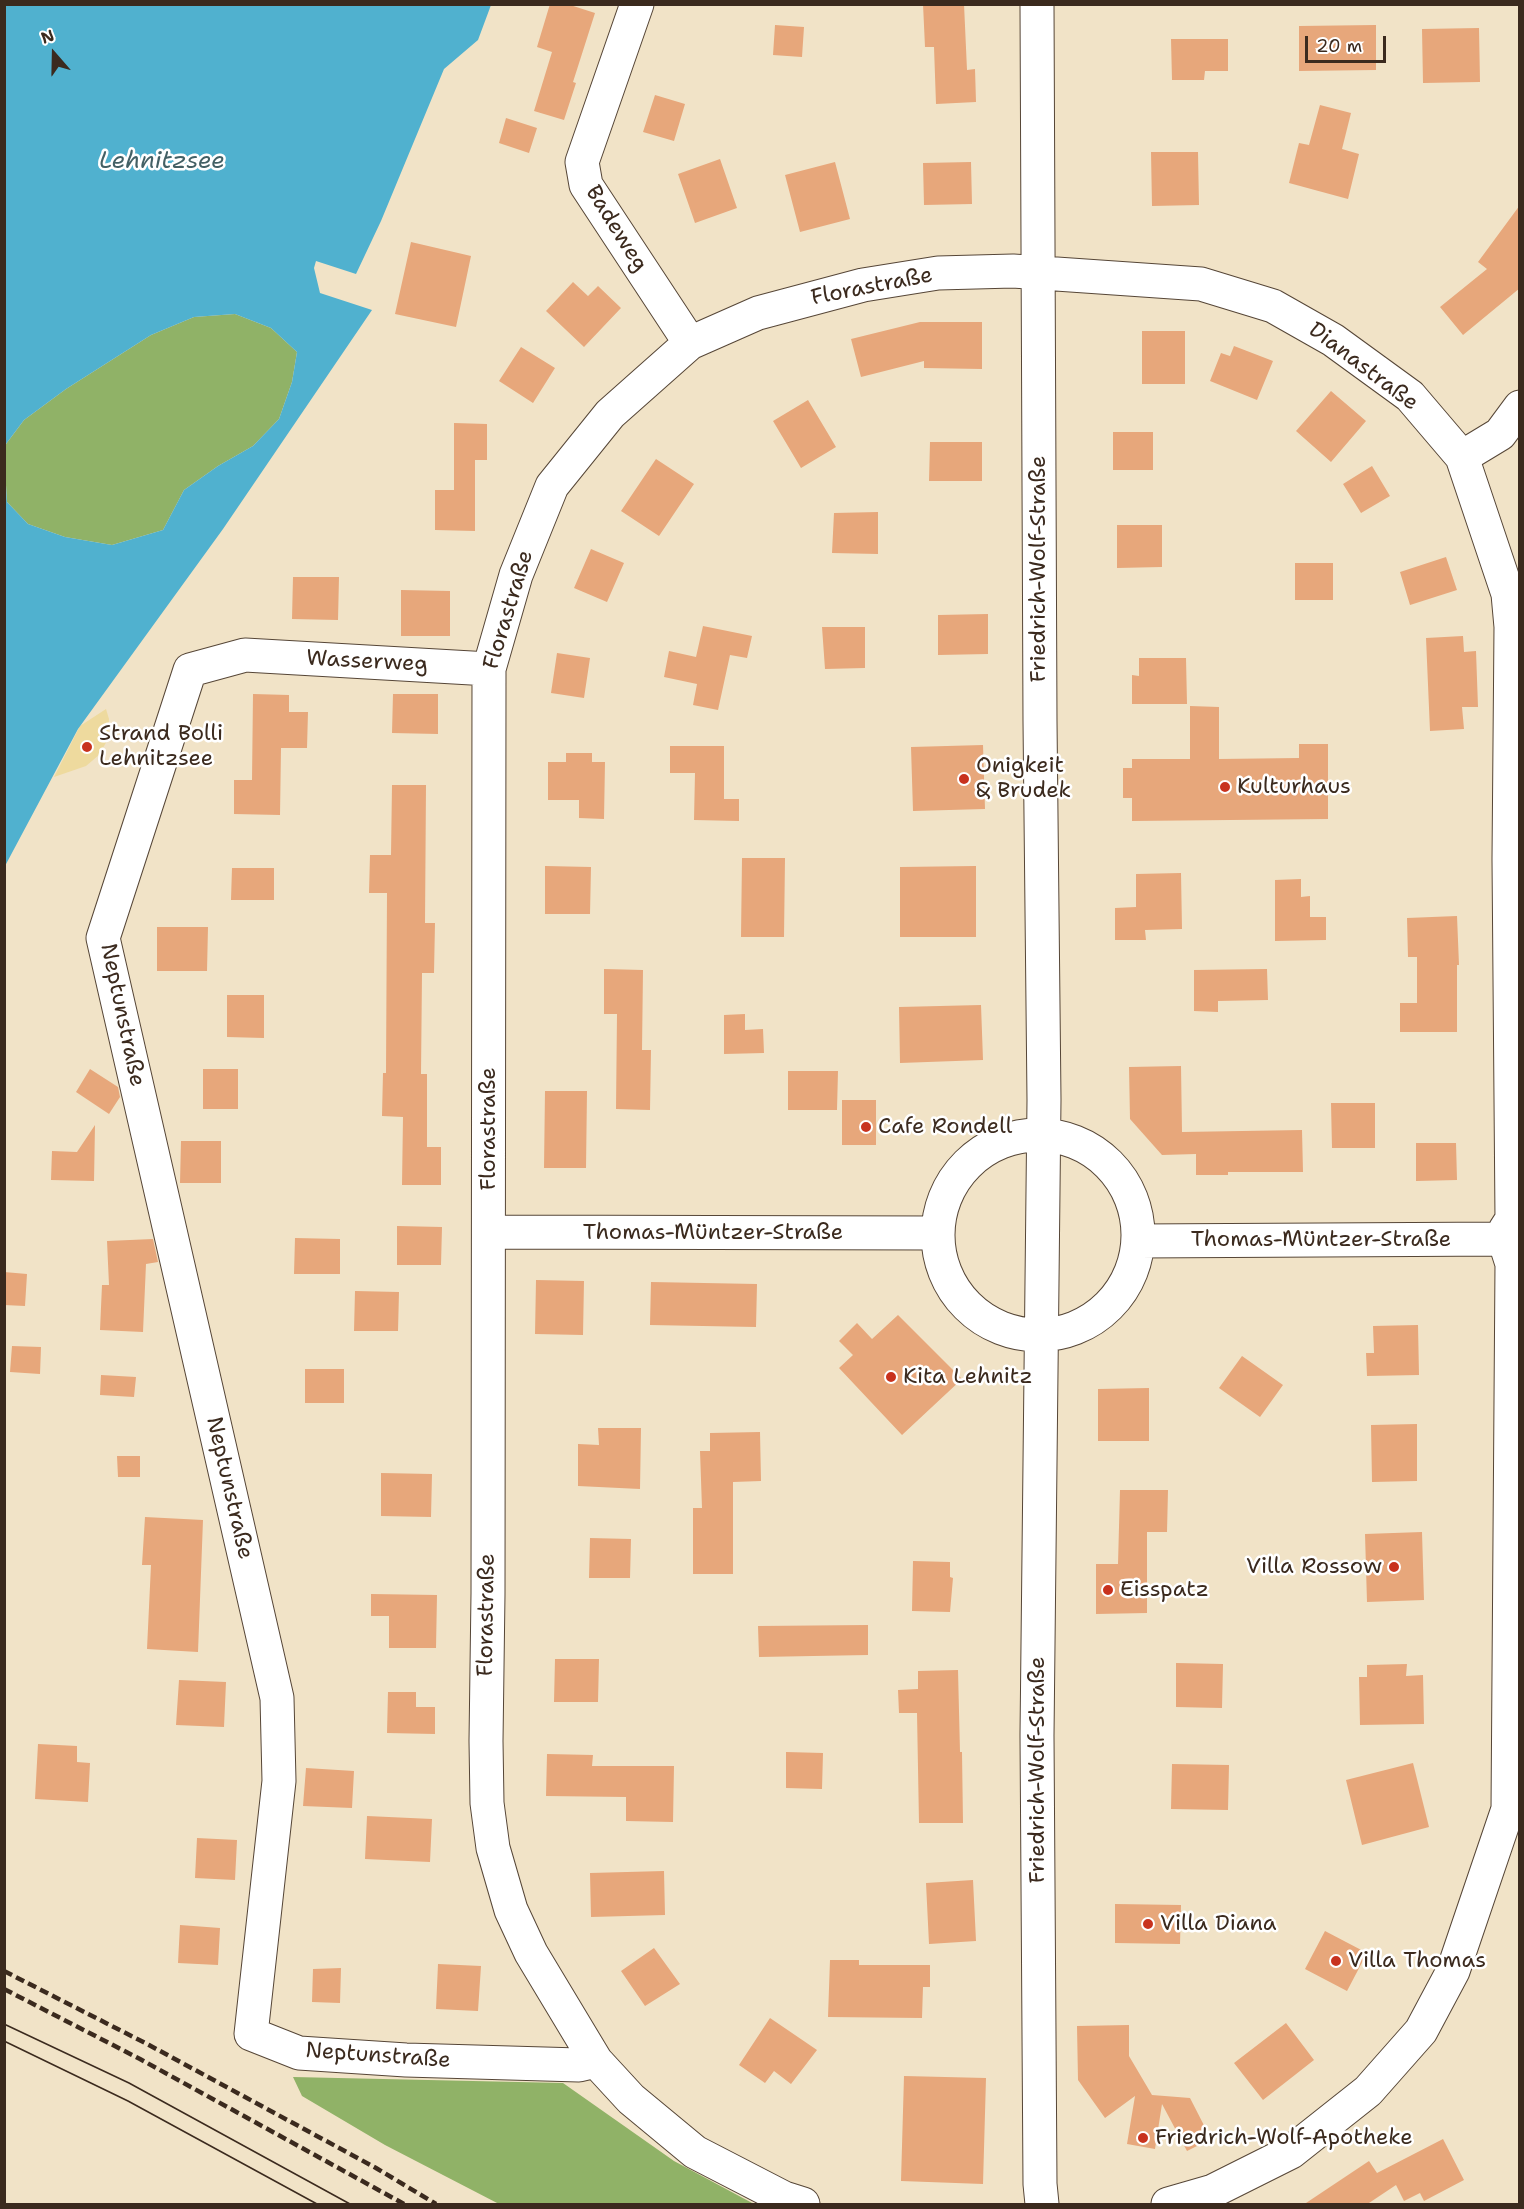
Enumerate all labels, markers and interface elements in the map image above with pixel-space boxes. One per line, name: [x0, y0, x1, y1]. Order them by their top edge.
north arrow: [24, 24, 84, 84]
scale bar: [1308, 24, 1389, 62]
text: N: [38, 25, 57, 49]
text: 20 m: [1316, 34, 1362, 58]
water label: Lehnitzsee: [99, 148, 225, 176]
street label: Badeweg: [579, 181, 653, 277]
street label: Florastraße: [809, 262, 935, 312]
street label: Dianastraße: [1303, 317, 1423, 417]
street label: Friedrich-Wolf-Straße: [1026, 455, 1052, 683]
street label: Florastraße: [478, 547, 540, 673]
street label: Wasserweg: [306, 646, 428, 678]
place label: Strand Bolli Lehnitzsee: [99, 721, 223, 772]
marker: Strand Bolli Lehnitzsee: [80, 740, 94, 754]
place label: Onigkeit & Brudek: [976, 753, 1071, 804]
marker: Onigkeit & Brudek: [957, 772, 971, 786]
place label: Kulturhaus: [1237, 774, 1351, 800]
marker: Kulturhaus: [1218, 780, 1232, 794]
street label: Neptunstraße: [94, 941, 150, 1089]
street label: Florastraße: [476, 1067, 502, 1191]
place label: Cafe Rondell: [878, 1114, 1012, 1140]
marker: Cafe Rondell: [859, 1120, 873, 1134]
street label: Thomas-Müntzer-Straße: [583, 1220, 843, 1246]
street label: Thomas-Müntzer-Straße: [1191, 1227, 1451, 1253]
place label: Kita Lehnitz: [903, 1364, 1032, 1390]
marker: Kita Lehnitz: [884, 1370, 898, 1384]
street label: Neptunstraße: [200, 1414, 258, 1562]
street label: Florastraße: [473, 1553, 501, 1677]
place label: Villa Rossow: [1246, 1554, 1382, 1580]
marker: Villa Rossow: [1387, 1560, 1401, 1574]
place label: Eisspatz: [1120, 1577, 1209, 1603]
marker: Eisspatz: [1101, 1583, 1115, 1597]
street label: Friedrich-Wolf-Straße: [1025, 1656, 1051, 1884]
place label: Villa Diana: [1160, 1911, 1276, 1937]
marker: Villa Diana: [1141, 1917, 1155, 1931]
place label: Villa Thomas: [1348, 1948, 1486, 1974]
marker: Villa Thomas: [1329, 1954, 1343, 1968]
street label: Neptunstraße: [305, 2038, 451, 2074]
place label: Friedrich-Wolf-Apotheke: [1155, 2125, 1413, 2151]
marker: Friedrich-Wolf-Apotheke: [1136, 2131, 1150, 2145]

